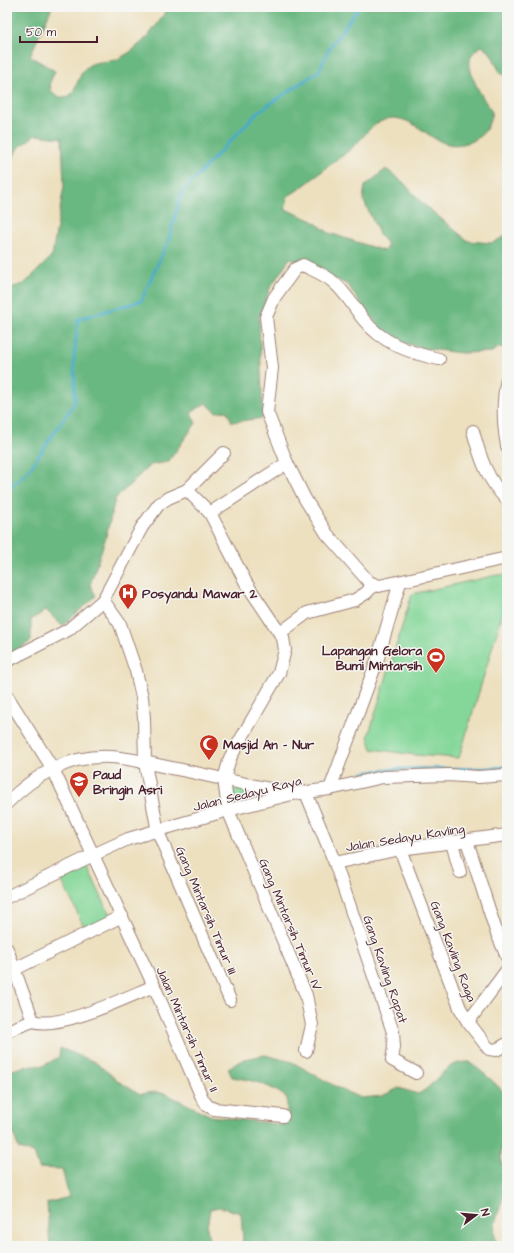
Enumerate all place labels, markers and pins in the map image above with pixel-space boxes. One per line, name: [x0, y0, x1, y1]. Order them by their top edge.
hospital icon: Posyandu Mawar 2: [117, 582, 139, 610]
place label: Posyandu Mawar 2: [142, 585, 258, 604]
place label: Lapangan Gelora Bumi Mintarsih: [322, 642, 423, 675]
sports icon: Lapangan Gelora Bumi Mintarsih: [425, 646, 447, 674]
mosque icon: Masjid An - Nur: [198, 733, 220, 761]
place label: Masjid An - Nur: [223, 736, 315, 755]
place label: Paud Bringin Asri: [93, 766, 163, 801]
school or university icon: Paud Bringin Asri: [68, 770, 90, 798]

